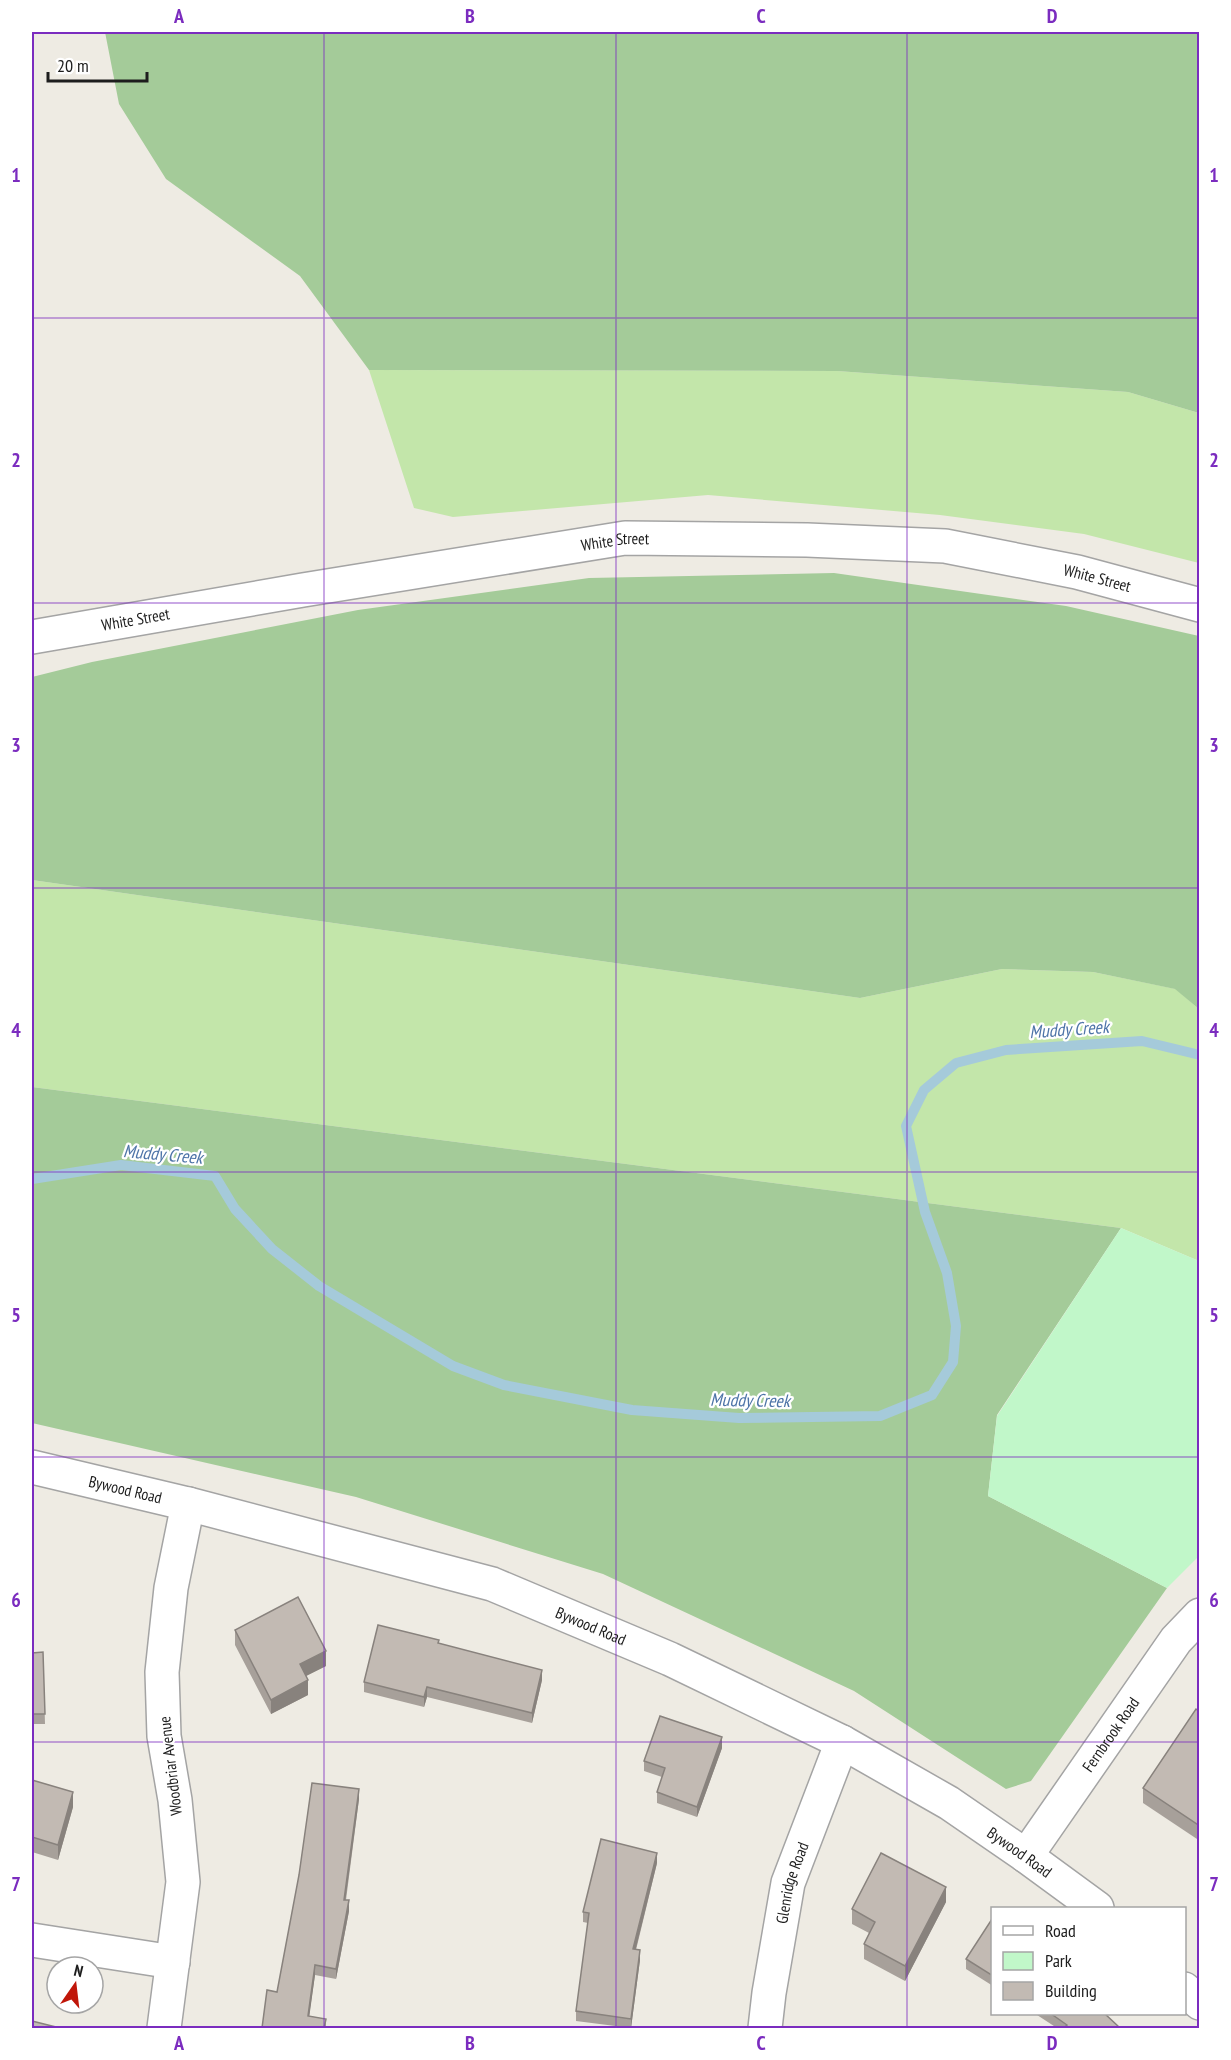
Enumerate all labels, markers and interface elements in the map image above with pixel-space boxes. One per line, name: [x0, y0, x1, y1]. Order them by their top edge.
text: A: [173, 3, 185, 29]
text: B: [465, 3, 475, 29]
text: C: [756, 3, 766, 29]
text: D: [1047, 3, 1058, 29]
scale bar: [48, 45, 147, 83]
text: 20 m: [57, 54, 89, 77]
text: 1: [11, 162, 21, 188]
text: 1: [1209, 162, 1219, 188]
text: 2: [11, 447, 21, 473]
text: 2: [1209, 447, 1219, 473]
street label: White Street: [579, 528, 650, 555]
street label: White Street: [1062, 560, 1134, 596]
street label: White Street: [100, 603, 172, 635]
text: 3: [11, 732, 21, 758]
text: 3: [1209, 732, 1219, 758]
water label: Muddy Creek: [1029, 1015, 1112, 1043]
text: 4: [11, 1017, 21, 1043]
text: 4: [1209, 1017, 1219, 1043]
water label: Muddy Creek: [122, 1139, 206, 1169]
text: 5: [11, 1302, 21, 1328]
text: 5: [1209, 1302, 1219, 1328]
water label: Muddy Creek: [710, 1388, 792, 1412]
street label: Bywood Road: [87, 1471, 164, 1507]
text: 6: [11, 1587, 21, 1613]
text: 6: [1209, 1587, 1219, 1613]
street label: Bywood Road: [553, 1602, 629, 1649]
street label: Fernbrook Road: [1078, 1693, 1143, 1776]
street label: Woodbriar Avenue: [154, 1715, 186, 1817]
street label: Bywood Road: [983, 1822, 1056, 1882]
street label: Glenridge Road: [771, 1839, 813, 1925]
text: 7: [11, 1871, 21, 1897]
text: 7: [1209, 1871, 1219, 1897]
legend: [991, 1907, 1186, 2015]
text: Road: [1045, 1919, 1076, 1942]
text: Park: [1045, 1949, 1072, 1972]
north arrow: [45, 1955, 105, 2015]
text: N: [72, 1960, 85, 1981]
text: Building: [1045, 1979, 1097, 2002]
text: A: [173, 2030, 185, 2056]
text: B: [465, 2030, 475, 2056]
text: C: [756, 2030, 766, 2056]
text: D: [1047, 2030, 1058, 2056]

